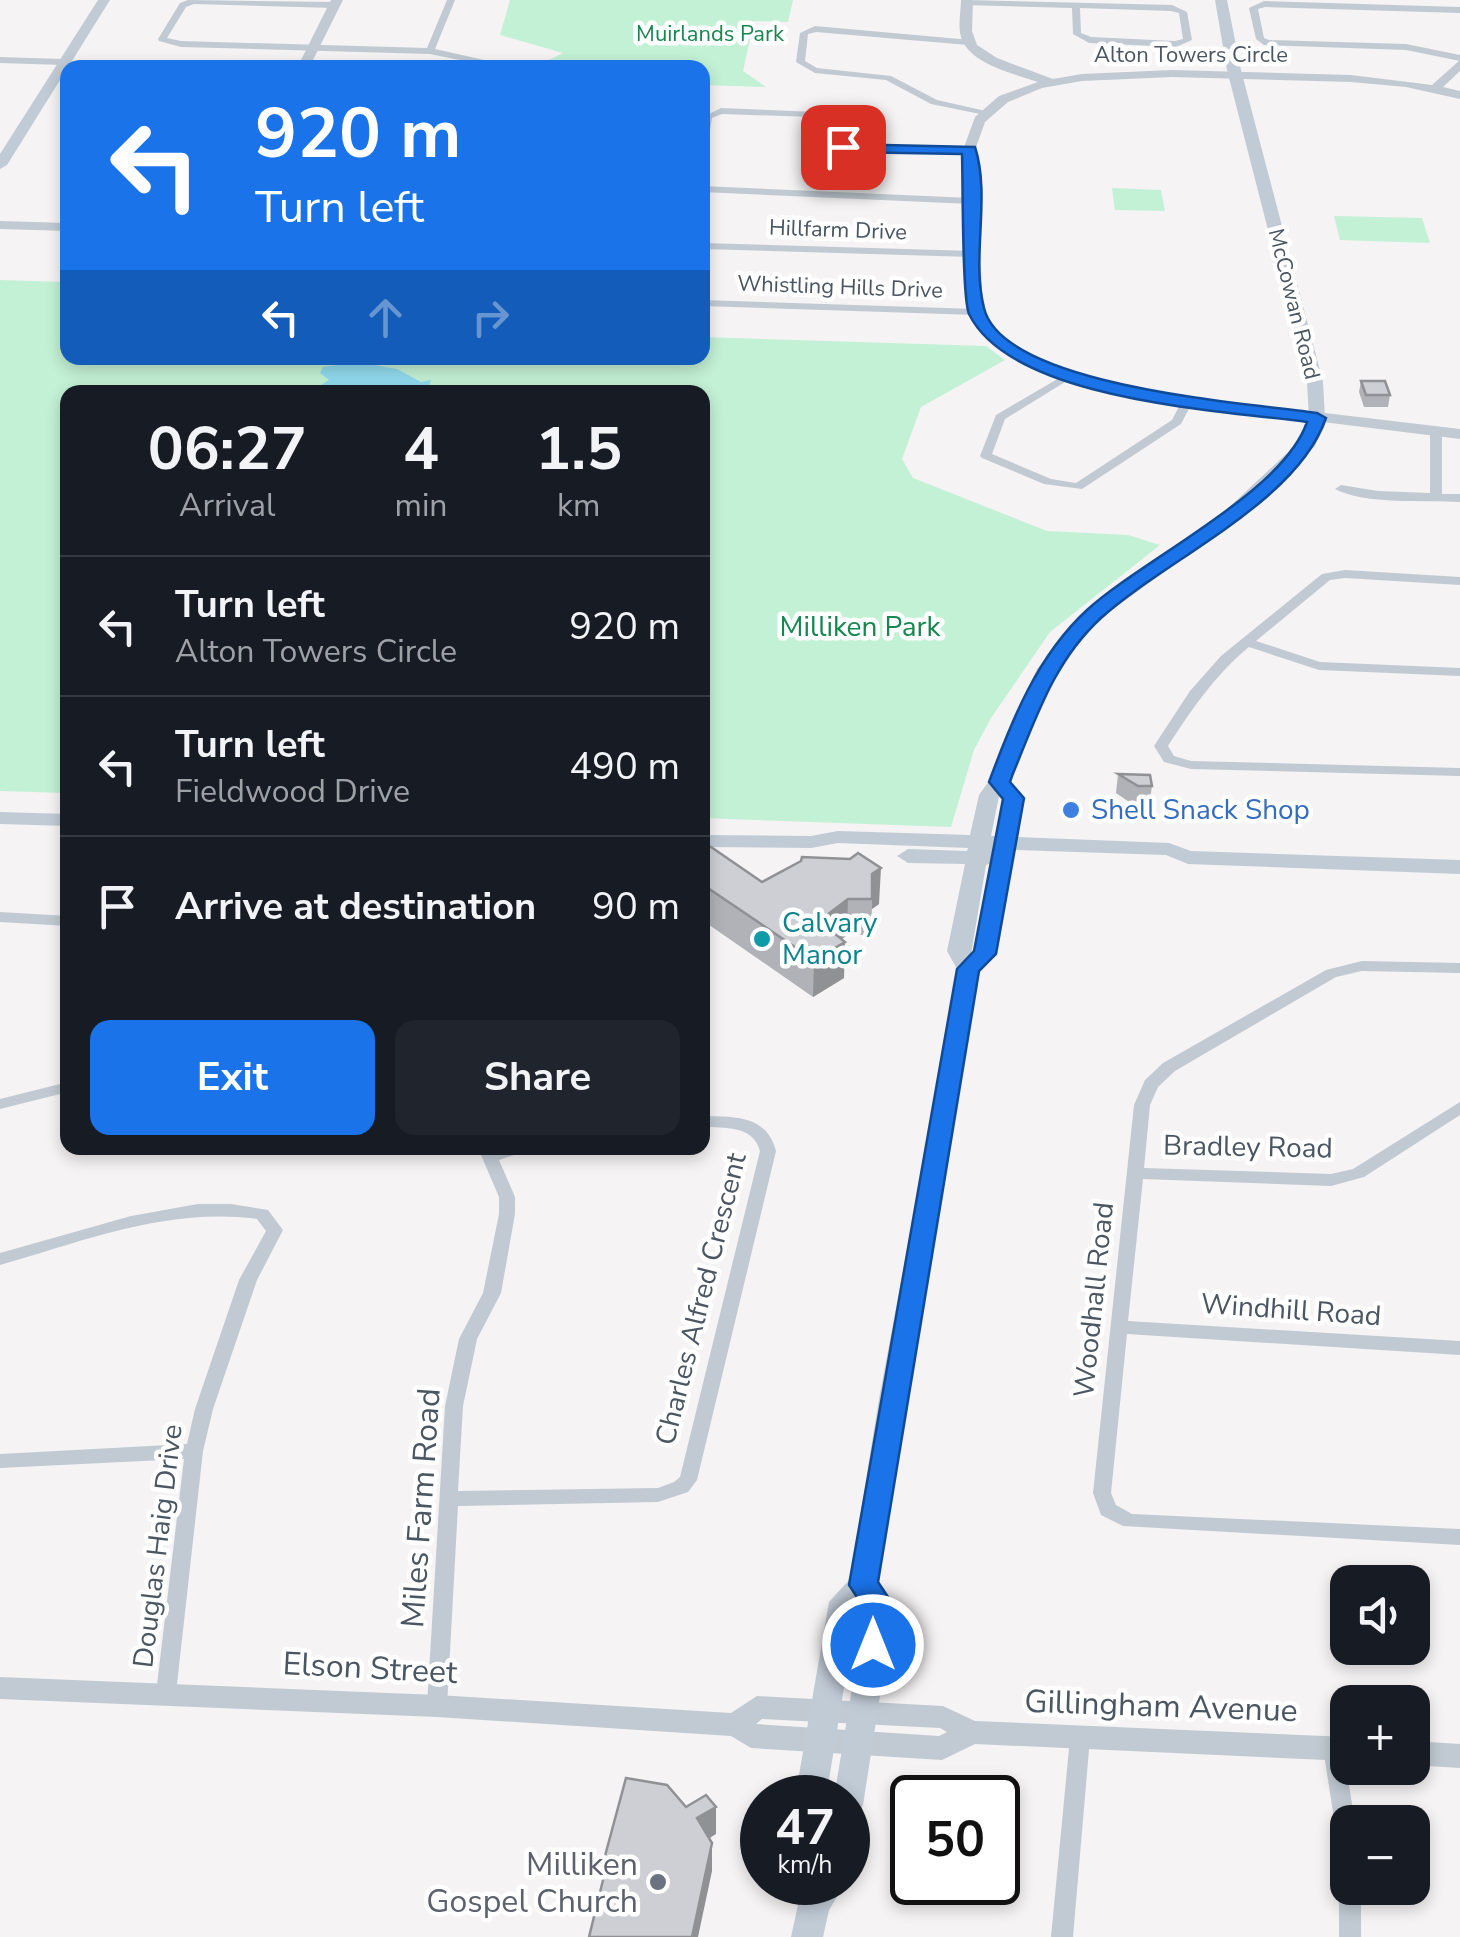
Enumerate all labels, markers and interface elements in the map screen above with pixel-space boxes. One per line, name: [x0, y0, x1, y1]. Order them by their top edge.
park label: Muirlands Park: [636, 19, 785, 49]
street label: Alton Towers Circle: [1094, 40, 1288, 70]
text: 920 m: [255, 86, 461, 182]
icon: left: [90, 100, 220, 230]
pin: [801, 105, 886, 190]
icon: arrive: [816, 120, 871, 175]
text: Turn left: [255, 177, 424, 238]
street label: Hillfarm Drive: [768, 213, 908, 247]
street label: McCowan Road: [1261, 225, 1327, 383]
street label: Whistling Hills Drive: [737, 268, 943, 306]
icon: left: [253, 290, 308, 345]
icon: ahead: [358, 290, 413, 345]
icon: right: [463, 290, 518, 345]
text: 06:27: [148, 408, 307, 490]
text: 4: [403, 408, 439, 490]
text: 1.5: [535, 408, 622, 490]
text: Arrival: [179, 484, 275, 527]
text: min: [394, 484, 447, 527]
text: km: [557, 484, 600, 527]
text: Turn left: [175, 579, 325, 630]
icon: left: [90, 599, 145, 654]
text: 920 m: [569, 601, 680, 652]
park label: Milliken Park: [779, 608, 942, 646]
text: Alton Towers Circle: [175, 630, 457, 673]
text: Turn left: [175, 719, 325, 770]
icon: left: [90, 739, 145, 794]
text: 490 m: [569, 741, 680, 792]
text: Fieldwood Drive: [175, 770, 410, 813]
place label: Shell Snack Shop: [1091, 791, 1310, 829]
marker: Shell Snack Shop: [1060, 799, 1082, 821]
icon: arrive: [90, 879, 145, 934]
text: Arrive at destination: [175, 881, 536, 932]
text: 90 m: [592, 881, 680, 932]
place label: Calvary Manor: [782, 904, 878, 974]
marker: Calvary Manor: [751, 928, 773, 950]
button: Exit: [90, 1020, 375, 1135]
button: Share: [395, 1020, 680, 1135]
street label: Bradley Road: [1163, 1127, 1333, 1167]
street label: Charles Alfred Crescent: [646, 1149, 756, 1449]
street label: Woodhall Road: [1065, 1200, 1123, 1400]
street label: Windhill Road: [1199, 1285, 1383, 1335]
street label: Miles Farm Road: [391, 1387, 451, 1629]
street label: Douglas Haig Drive: [124, 1422, 192, 1670]
map controls: [1330, 1565, 1430, 1905]
button: sound: [1330, 1565, 1430, 1665]
position arrow: [821, 1593, 925, 1697]
street label: Elson Street: [282, 1642, 459, 1694]
street label: Gillingham Avenue: [1024, 1680, 1298, 1732]
button: +: [1330, 1685, 1430, 1785]
speed limit sign: 50: [890, 1775, 1020, 1905]
text: 47: [775, 1793, 835, 1862]
button: −: [1330, 1805, 1430, 1905]
place label: Milliken Gospel Church: [426, 1843, 638, 1923]
text: km/h: [777, 1848, 833, 1882]
marker: Milliken Gospel Church: [647, 1871, 669, 1893]

